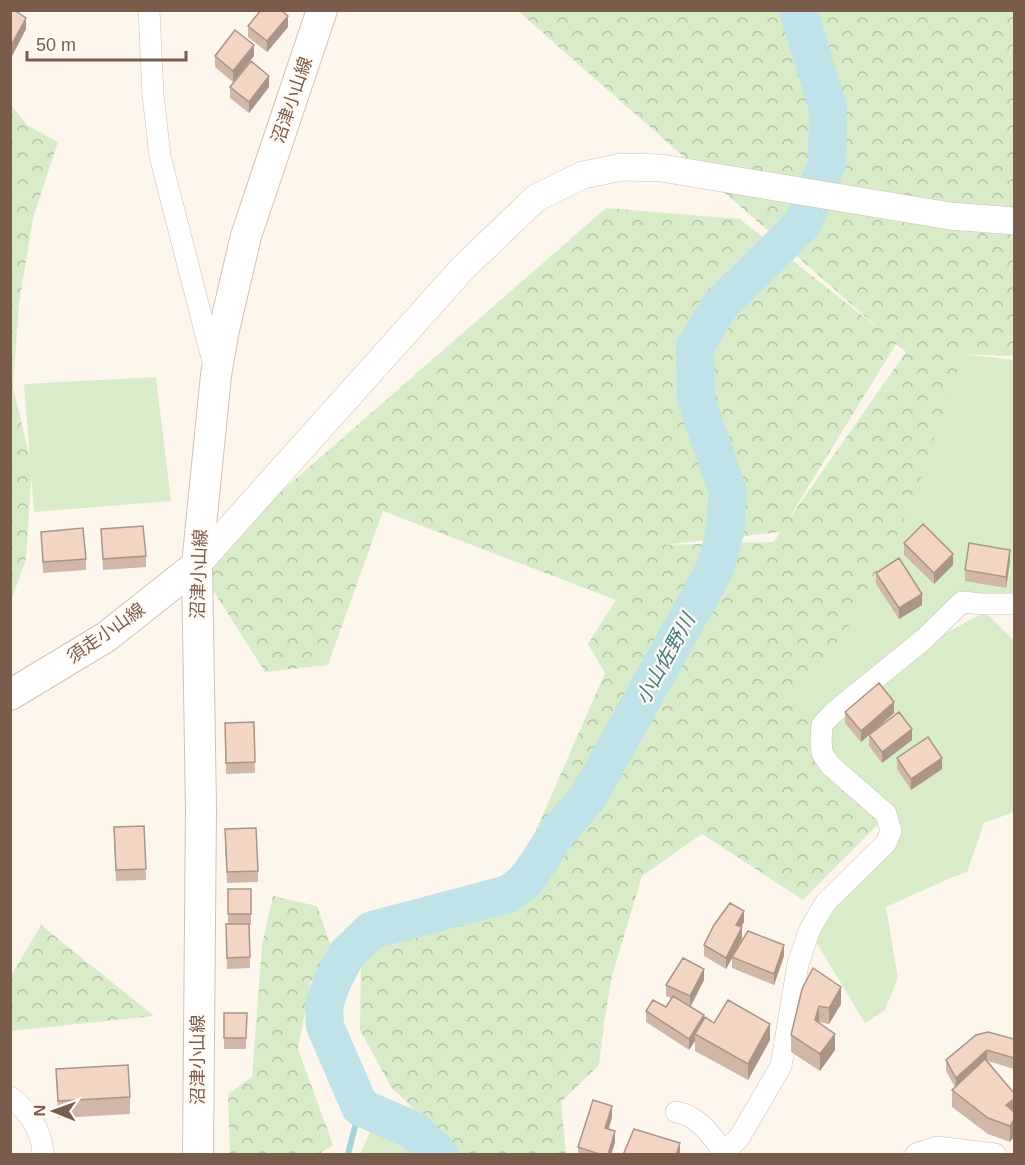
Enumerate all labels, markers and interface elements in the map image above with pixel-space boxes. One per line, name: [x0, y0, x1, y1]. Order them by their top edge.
scale bar: [27, 24, 186, 62]
text: 50 m: [36, 35, 76, 55]
street label: 沼津小山線: [268, 54, 316, 146]
street label: 沼津小山線: [187, 529, 211, 619]
street label: 須走小山線: [63, 599, 149, 667]
water label: 小山佐野川: [631, 608, 700, 708]
street label: 沼津小山線: [188, 1015, 208, 1105]
north arrow: [24, 1081, 84, 1141]
text: N: [31, 1105, 48, 1117]

